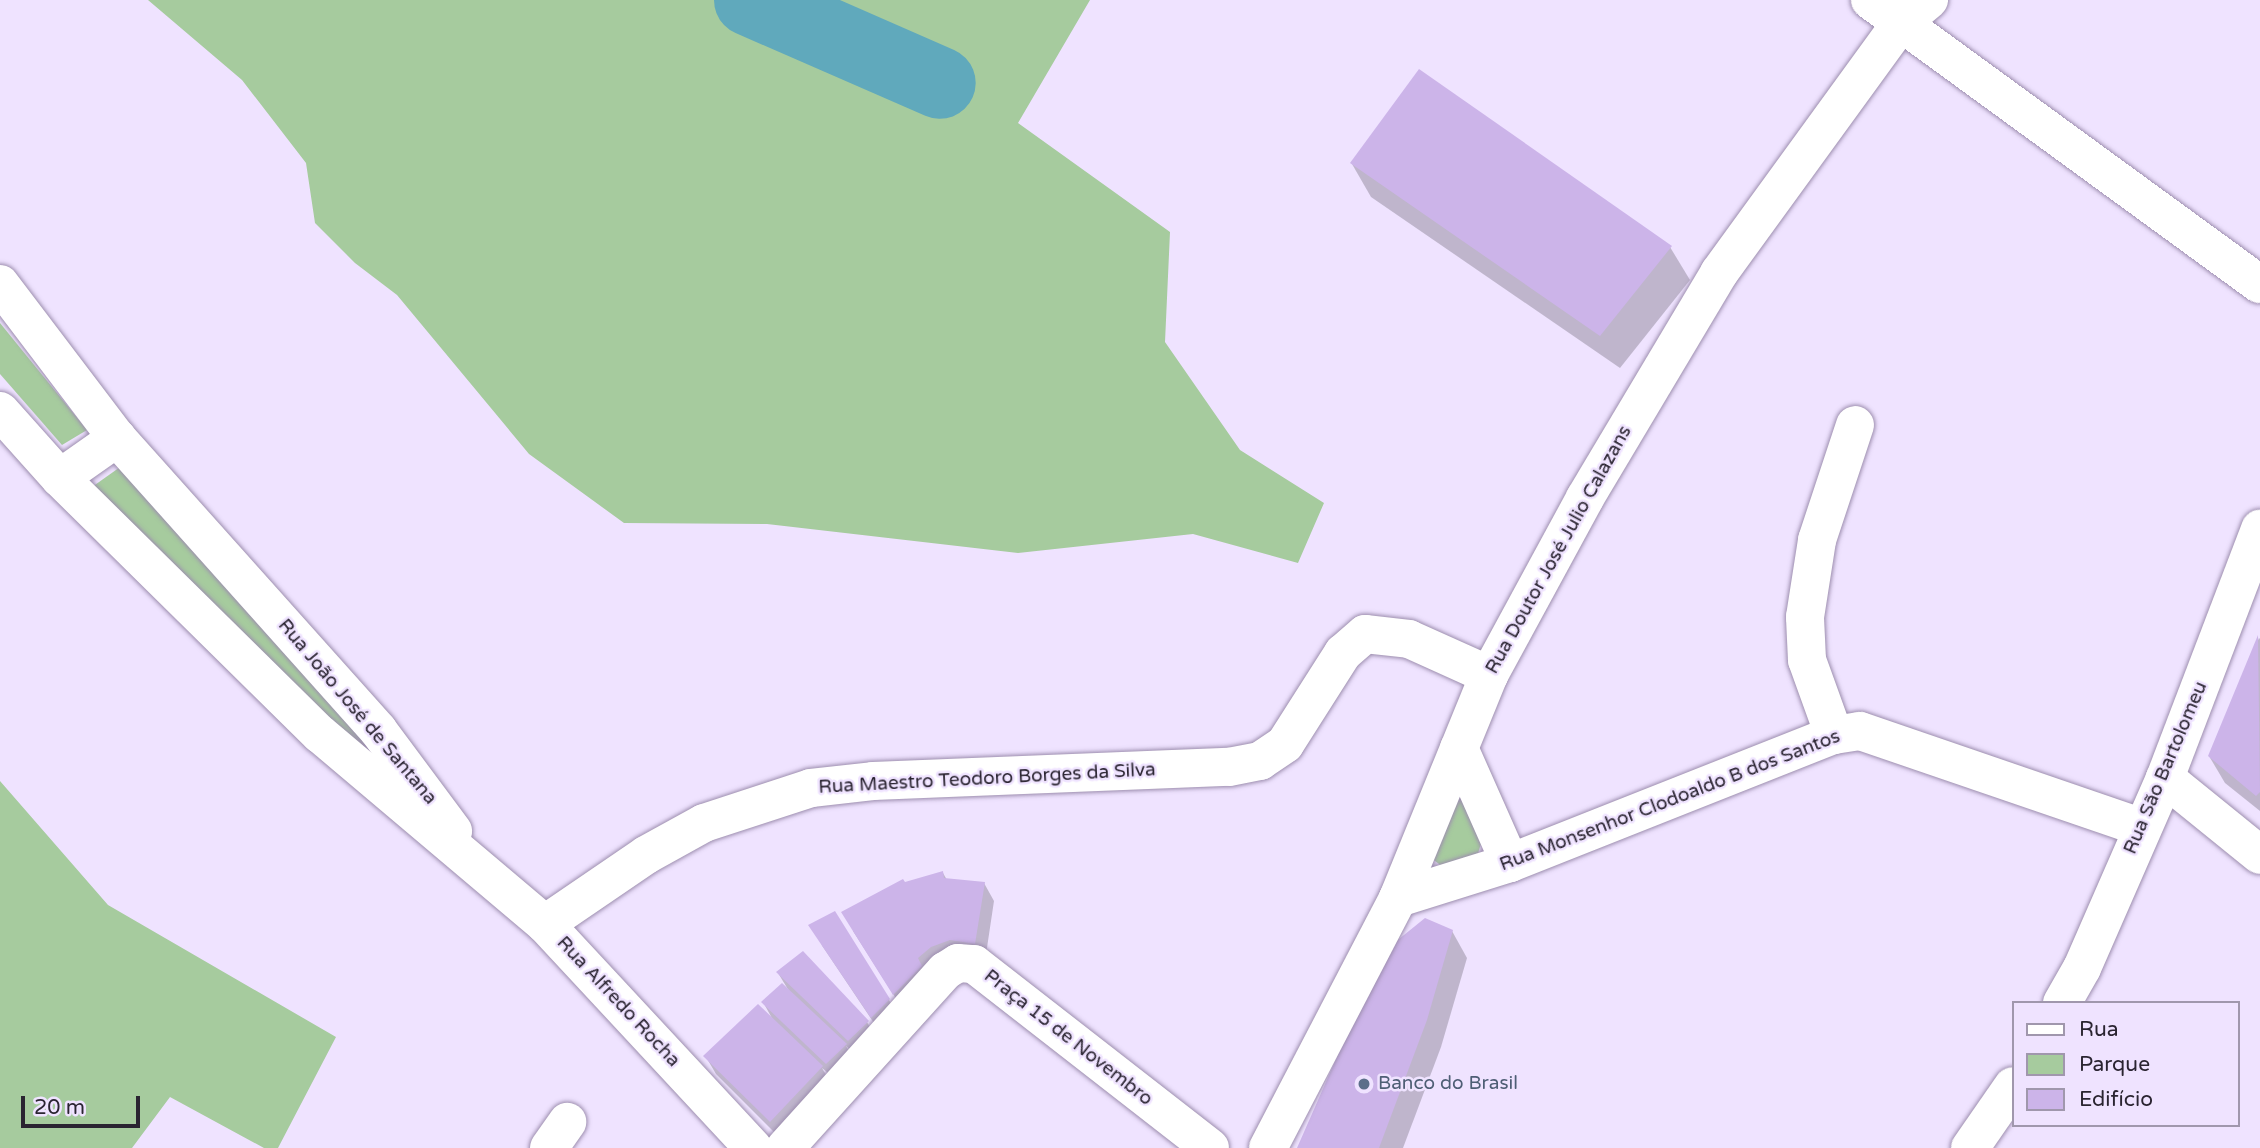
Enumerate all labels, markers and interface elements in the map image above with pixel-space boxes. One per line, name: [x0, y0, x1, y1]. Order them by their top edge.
street label: Rua Doutor José Julio Calazans: [1481, 422, 1637, 678]
street label: Rua João José de Santana: [273, 615, 441, 809]
street label: Rua São Bartolomeu: [2119, 678, 2213, 858]
street label: Rua Monsenhor Clodoaldo B dos Santos: [1497, 725, 1843, 877]
street label: Rua Maestro Teodoro Borges da Silva: [818, 759, 1156, 799]
street label: Rua Alfredo Rocha: [552, 932, 684, 1072]
street label: Praça 15 de Novembro: [979, 965, 1157, 1111]
legend: [2011, 1001, 2239, 1127]
text: Rua: [2079, 1017, 2119, 1042]
text: Parque: [2079, 1052, 2150, 1077]
place label: Banco do Brasil: [1378, 1073, 1518, 1095]
marker: Banco do Brasil: [1356, 1076, 1372, 1092]
scale bar: [24, 1082, 144, 1126]
text: Edifício: [2079, 1087, 2153, 1112]
text: 20 m: [34, 1095, 85, 1120]

